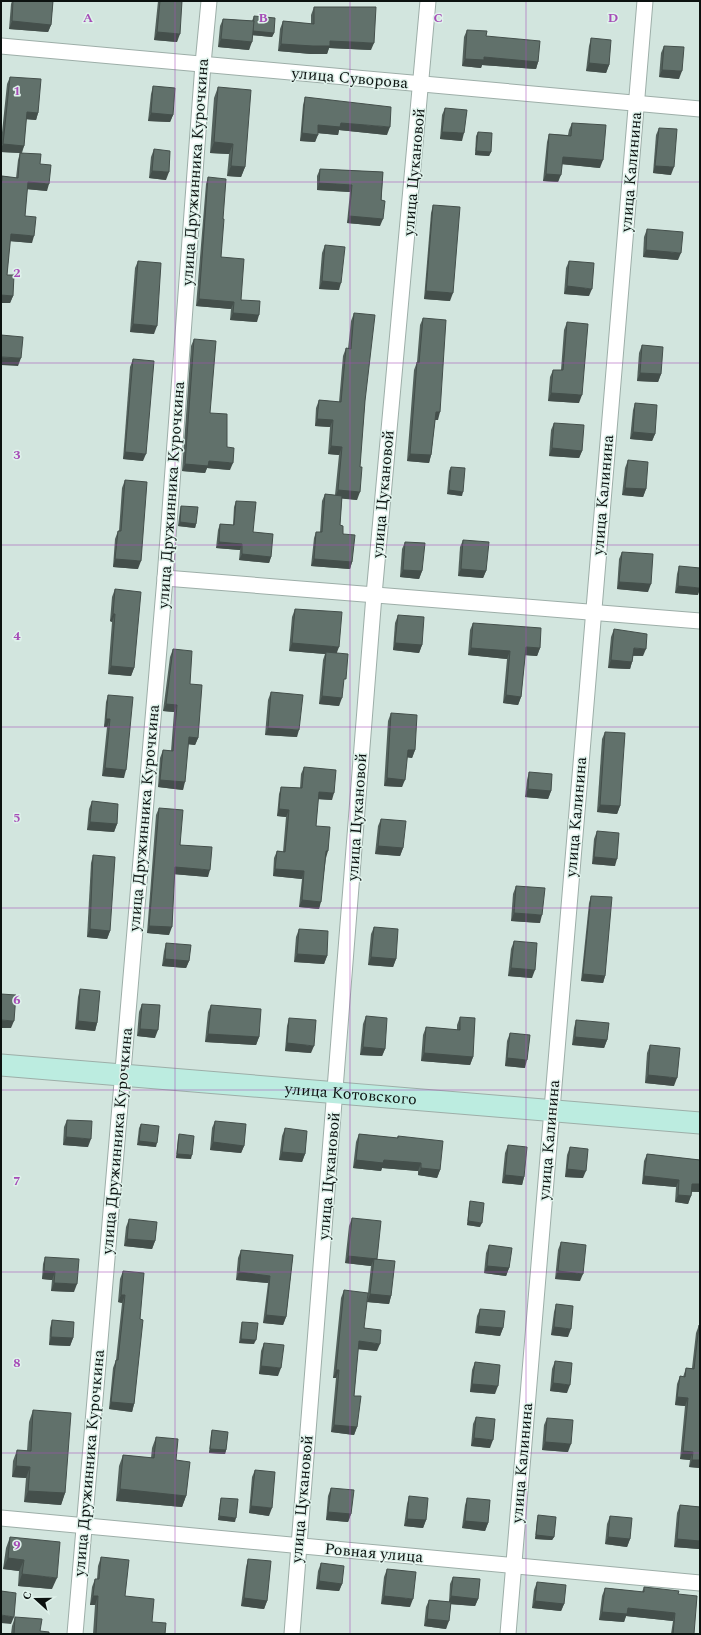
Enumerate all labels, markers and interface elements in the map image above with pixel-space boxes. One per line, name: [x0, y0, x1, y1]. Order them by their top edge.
text: A: [83, 8, 93, 28]
text: B: [258, 8, 268, 28]
text: C: [433, 8, 443, 28]
text: D: [608, 8, 618, 28]
street label: улица Дружинника Курочкина: [175, 57, 215, 287]
street label: улица Суворова: [290, 61, 410, 95]
text: 1: [13, 81, 21, 101]
street label: улица Цукановой: [396, 107, 432, 238]
street label: улица Калинина: [614, 111, 648, 234]
text: 2: [13, 263, 21, 283]
street label: улица Дружинника Курочкина: [151, 380, 191, 610]
street label: улица Цукановой: [365, 429, 401, 560]
street label: улица Калинина: [586, 434, 620, 557]
text: 3: [13, 445, 21, 465]
text: 4: [13, 626, 21, 646]
street label: улица Дружинника Курочкина: [122, 703, 166, 933]
street label: улица Цукановой: [340, 752, 373, 883]
street label: улица Калинина: [559, 756, 593, 879]
text: 5: [13, 808, 21, 828]
text: 6: [13, 990, 21, 1010]
street label: улица Дружинника Курочкина: [95, 1026, 139, 1256]
street label: улица Котовского: [283, 1077, 418, 1111]
street label: улица Калинина: [532, 1079, 566, 1202]
street label: улица Цукановой: [311, 1111, 347, 1242]
text: 7: [13, 1171, 21, 1191]
street label: улица Дружинника Курочкина: [67, 1348, 111, 1578]
text: 8: [13, 1353, 21, 1373]
street label: улица Калинина: [505, 1402, 539, 1525]
street label: улица Цукановой: [284, 1434, 320, 1565]
text: 9: [13, 1535, 21, 1555]
street label: Ровная улица: [324, 1537, 425, 1569]
north arrow: [16, 1579, 56, 1619]
text: С: [18, 1589, 37, 1602]

